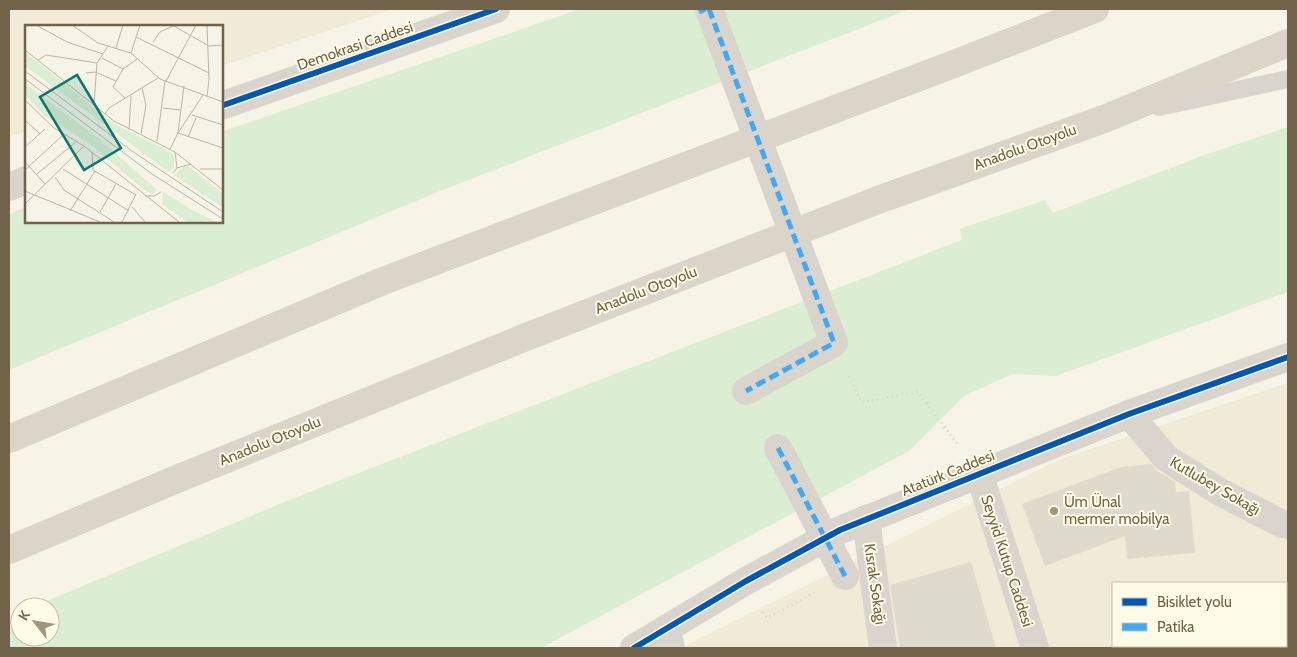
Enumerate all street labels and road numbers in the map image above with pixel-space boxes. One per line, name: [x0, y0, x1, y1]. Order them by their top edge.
street label: Demokrasi Caddesi: [295, 18, 415, 74]
street label: Anadolu Otoyolu: [971, 120, 1079, 174]
street label: Anadolu Otoyolu: [592, 262, 700, 318]
street label: Anadolu Otoyolu: [217, 412, 323, 470]
street label: Atatürk Caddesi: [899, 446, 997, 500]
street label: Kutlubey Sokağı: [1167, 453, 1263, 519]
street label: Seyyid Kutup Caddesi: [977, 493, 1037, 629]
street label: Kısrak Sokağı: [860, 542, 890, 626]

